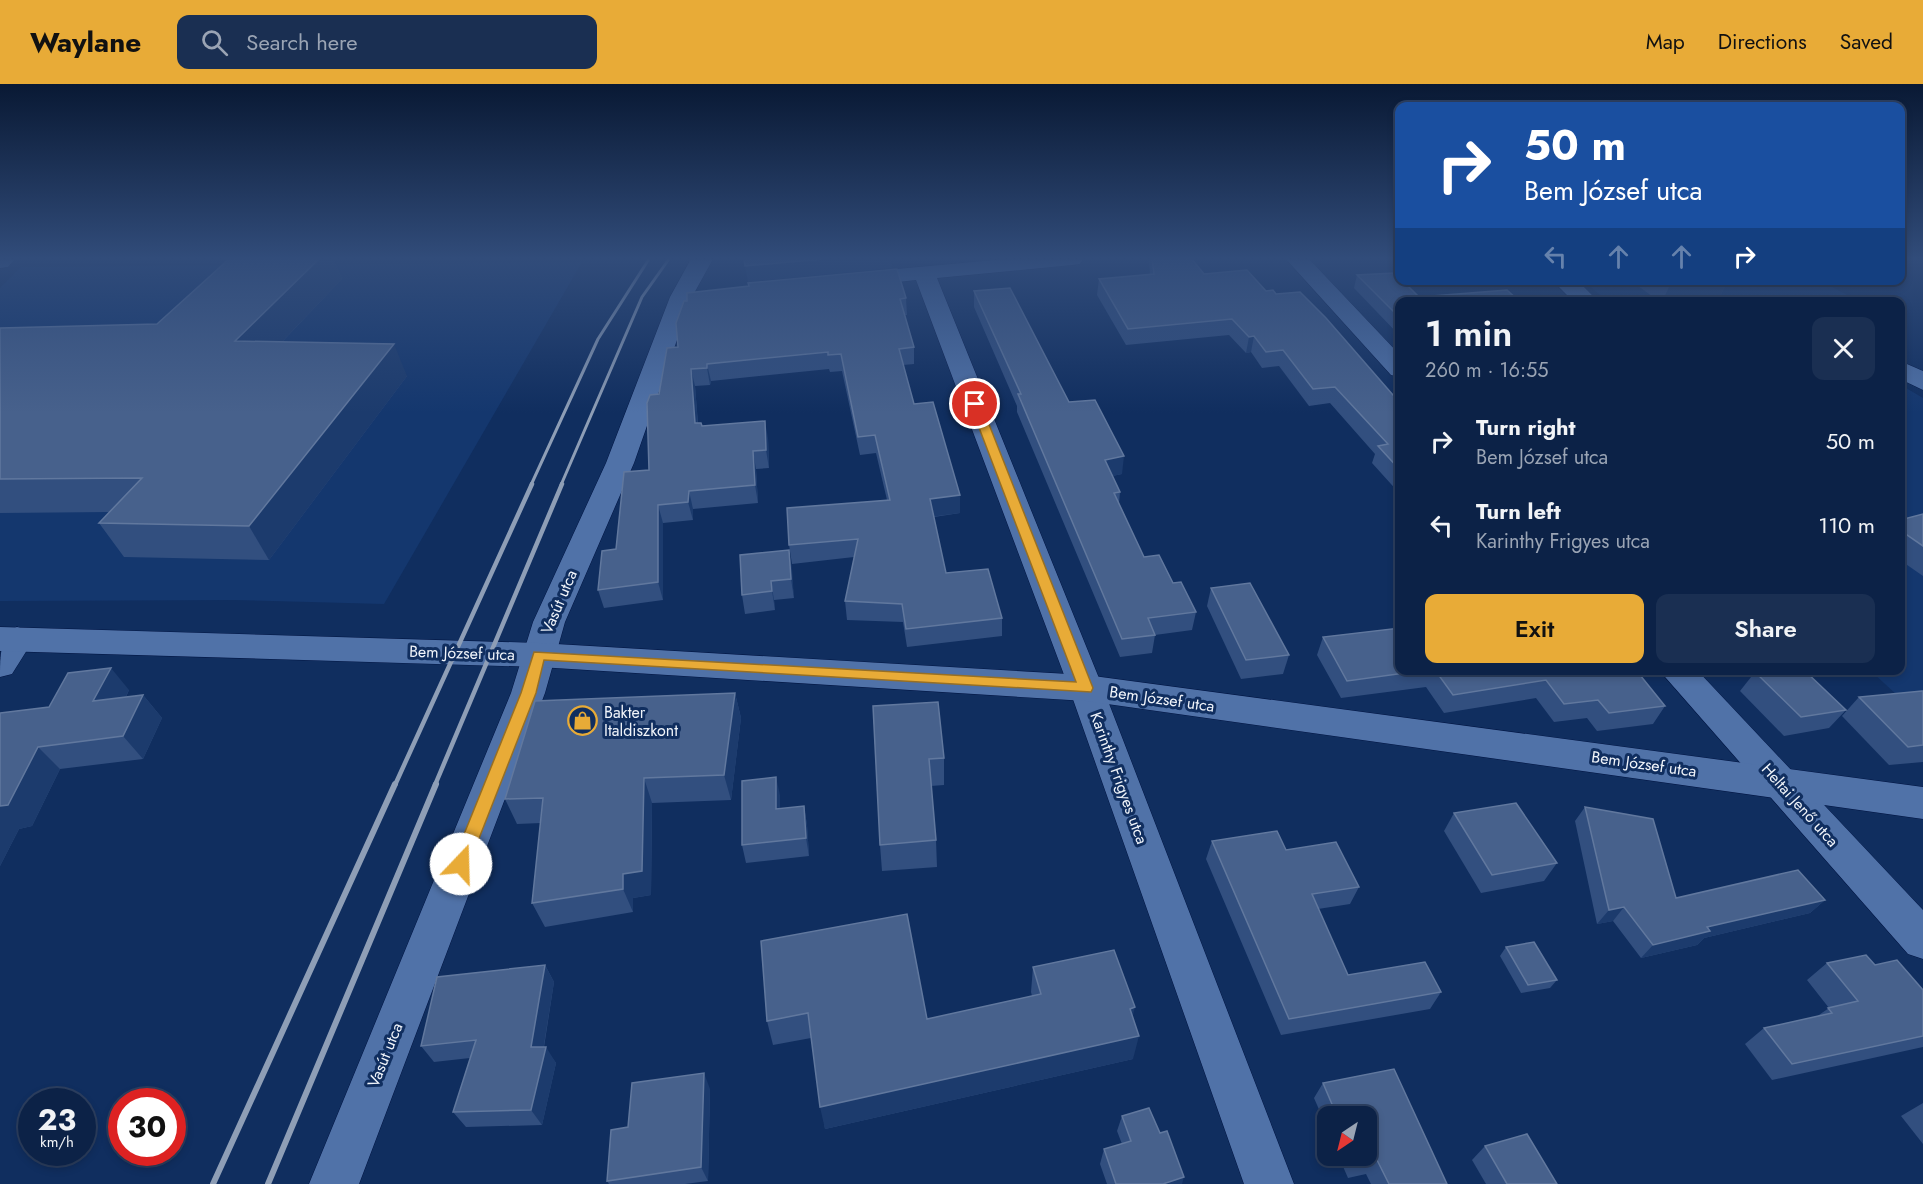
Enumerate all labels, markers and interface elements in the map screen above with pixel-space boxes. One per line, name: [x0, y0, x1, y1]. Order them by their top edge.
search box: [177, 15, 597, 69]
text: Waylane: [30, 22, 141, 63]
icon: search: [198, 26, 231, 59]
text: Search here: [246, 26, 358, 58]
text: Map: [1646, 27, 1685, 57]
text: Directions: [1718, 27, 1807, 57]
text: Saved: [1840, 27, 1893, 57]
text: 50 m: [1524, 115, 1626, 176]
icon: right: [1425, 126, 1503, 204]
text: Bem József utca: [1524, 171, 1703, 210]
icon: left: [1539, 240, 1572, 273]
icon: ahead: [1602, 240, 1635, 273]
icon: ahead: [1665, 240, 1698, 273]
icon: right: [1728, 240, 1761, 273]
text: 1 min: [1425, 307, 1512, 359]
button: close: [1812, 317, 1875, 380]
text: 260 m · 16:55: [1425, 356, 1549, 385]
pin: [949, 378, 1000, 429]
icon: arrive: [958, 387, 991, 420]
text: Turn right: [1476, 411, 1576, 443]
icon: right: [1425, 425, 1458, 458]
text: 50 m: [1826, 425, 1875, 457]
text: Bem József utca: [1476, 443, 1608, 472]
text: Turn left: [1476, 495, 1561, 527]
icon: left: [1425, 509, 1458, 542]
text: 110 m: [1818, 509, 1875, 541]
text: Karinthy Frigyes utca: [1476, 527, 1650, 556]
street label: Vasút utca: [535, 566, 583, 638]
button: Exit: [1425, 594, 1644, 663]
button: Share: [1656, 594, 1875, 663]
street label: Bem József utca: [409, 640, 515, 666]
street label: Bem József utca: [1108, 680, 1216, 718]
place label: Bakter Italdiszkont: [604, 701, 678, 742]
shop icon: Bakter Italdiszkont: [567, 705, 599, 737]
street label: Karinthy Frigyes utca: [1084, 709, 1154, 847]
street label: Bem József utca: [1590, 745, 1698, 783]
street label: Heltai Jenő utca: [1756, 758, 1844, 852]
position arrow: [429, 832, 493, 896]
street label: Vasút utca: [362, 1019, 408, 1091]
speed limit sign: 30: [108, 1088, 186, 1166]
text: 23: [38, 1098, 76, 1141]
north arrow: [1317, 1106, 1377, 1166]
map controls: [1317, 1106, 1377, 1166]
text: km/h: [40, 1131, 74, 1153]

